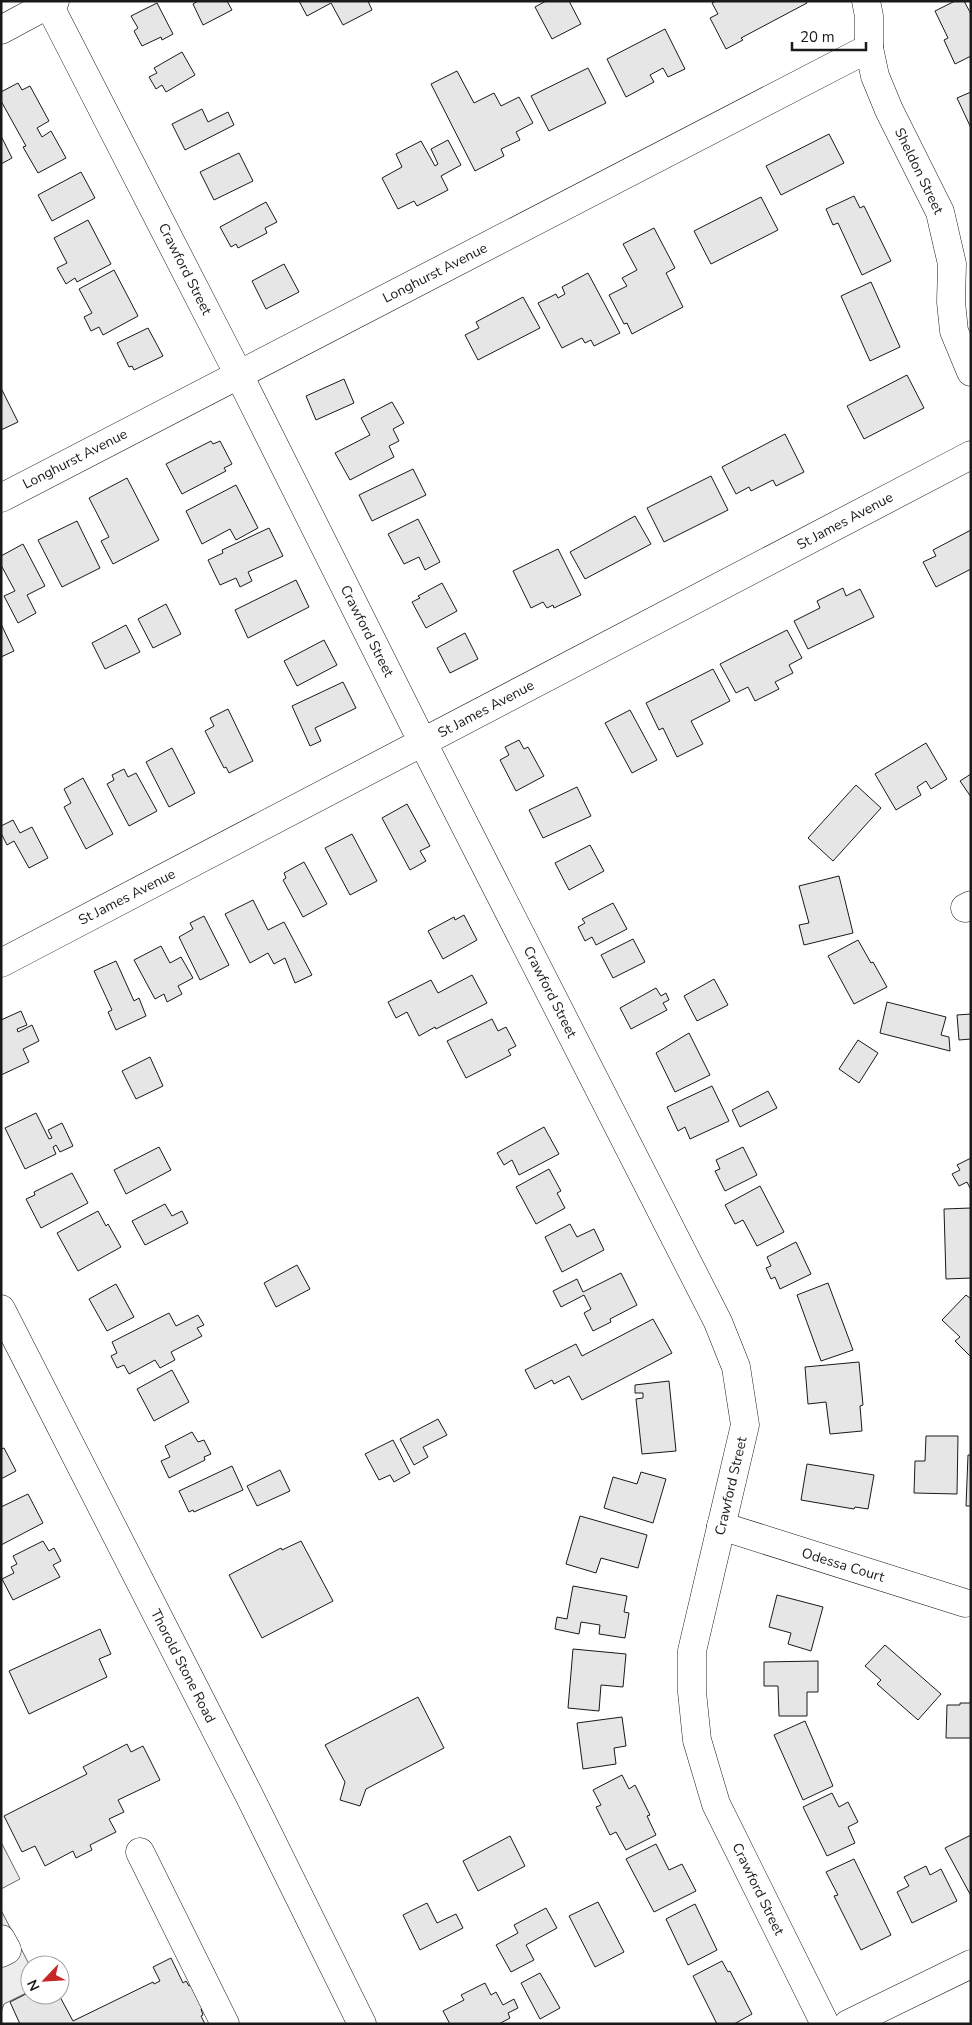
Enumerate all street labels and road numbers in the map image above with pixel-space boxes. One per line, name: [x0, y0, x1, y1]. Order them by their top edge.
street label: Sheldon Street: [890, 125, 948, 217]
street label: Crawford Street: [154, 220, 216, 318]
street label: Longhurst Avenue: [379, 238, 491, 308]
street label: Longhurst Avenue: [19, 424, 131, 494]
street label: St James Avenue: [794, 488, 896, 554]
street label: Crawford Street: [336, 582, 398, 680]
street label: St James Avenue: [435, 676, 537, 742]
street label: St James Avenue: [75, 864, 179, 930]
street label: Crawford Street: [519, 943, 581, 1041]
street label: Crawford Street: [710, 1435, 752, 1537]
street label: Odessa Court: [799, 1543, 887, 1587]
street label: Thorold Stone Road: [146, 1606, 220, 1726]
street label: Crawford Street: [727, 1840, 789, 1939]

